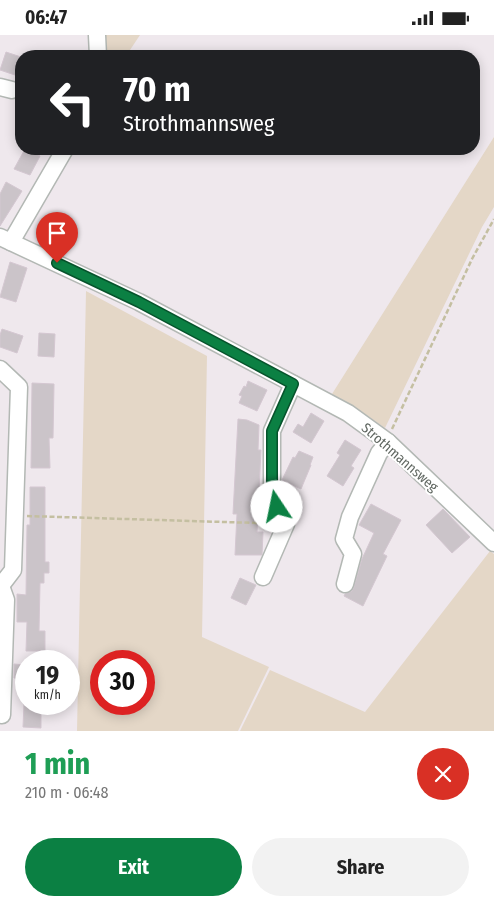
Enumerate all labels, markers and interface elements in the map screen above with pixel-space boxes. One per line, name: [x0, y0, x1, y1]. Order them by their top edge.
text: 06:47: [25, 6, 67, 29]
text: 70 m: [123, 68, 191, 110]
icon: left: [40, 70, 105, 135]
text: Strothmannsweg: [123, 110, 274, 137]
pin: [36, 212, 78, 263]
icon: arrive: [43, 219, 71, 247]
street label: Strothmannsweg: [358, 419, 442, 496]
position arrow: [250, 480, 302, 532]
speed limit sign: 30: [90, 650, 155, 715]
text: 19: [36, 661, 59, 691]
text: km/h: [34, 688, 61, 702]
text: 1 min: [25, 746, 90, 782]
button: close: [417, 748, 469, 800]
text: 210 m · 06:48: [25, 783, 109, 802]
button: Exit: [25, 838, 242, 896]
button: Share: [252, 838, 469, 896]

